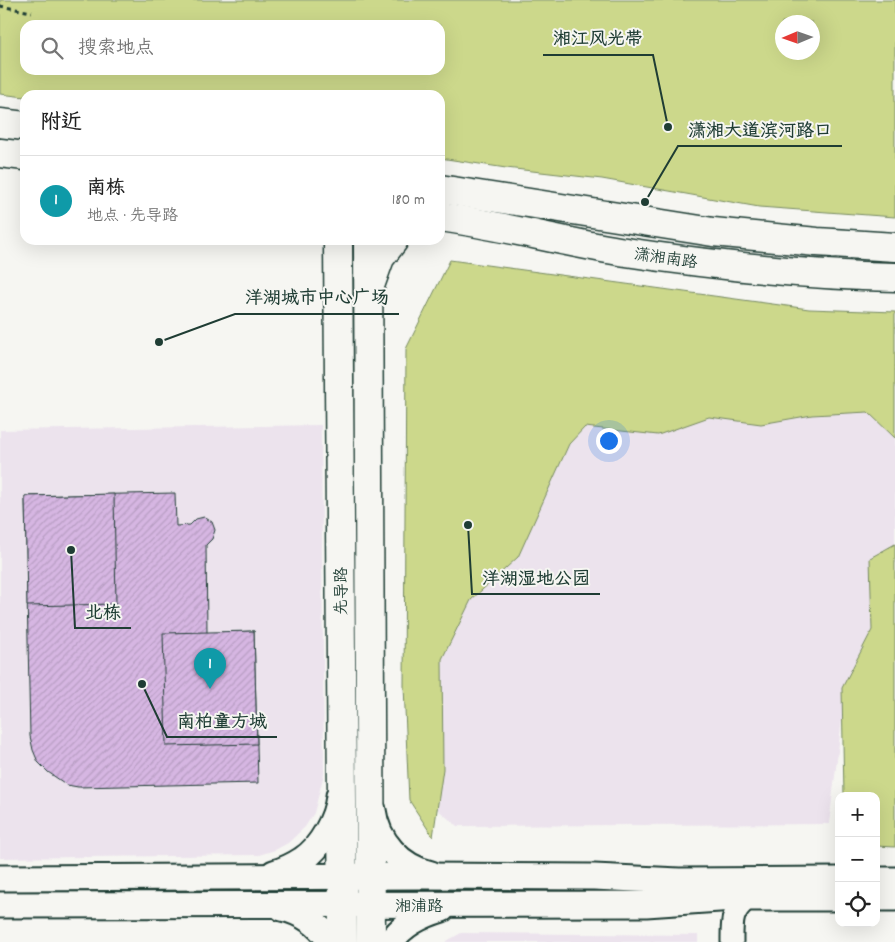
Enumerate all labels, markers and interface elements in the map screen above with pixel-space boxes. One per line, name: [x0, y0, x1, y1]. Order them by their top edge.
north arrow: [775, 15, 820, 60]
search box: [20, 20, 445, 75]
callout: 湘江风光带: [543, 22, 653, 55]
text: 湘江风光带: [553, 28, 643, 53]
icon: search: [38, 34, 66, 62]
text: 搜索地点: [78, 36, 154, 63]
text: 附近: [40, 109, 82, 139]
callout: 潇湘大道滨河路口: [678, 113, 842, 146]
text: 潇湘大道滨河路口: [688, 120, 832, 145]
text: 南栋: [87, 176, 125, 203]
text: 1: [54, 189, 58, 212]
text: 180 m: [392, 189, 425, 212]
text: 地点 · 先导路: [87, 205, 178, 228]
street label: 潇湘南路: [632, 244, 699, 275]
callout: 洋湖城市中心广场: [235, 281, 399, 314]
text: 洋湖城市中心广场: [245, 287, 389, 312]
your location: [596, 428, 622, 454]
callout: 洋湖湿地公园: [472, 561, 600, 594]
street label: 先导路: [331, 567, 354, 615]
text: 洋湖湿地公园: [482, 568, 590, 593]
callout: 北栋: [75, 595, 131, 628]
text: 北栋: [85, 602, 121, 627]
pin: 1: [194, 648, 226, 689]
callout: 南柏童方城: [167, 704, 277, 737]
text: 南柏童方城: [177, 711, 267, 736]
map controls: [835, 792, 880, 927]
button: +: [835, 792, 880, 837]
button: −: [835, 837, 880, 882]
button: locate: [835, 882, 880, 927]
street label: 湘浦路: [395, 896, 443, 919]

